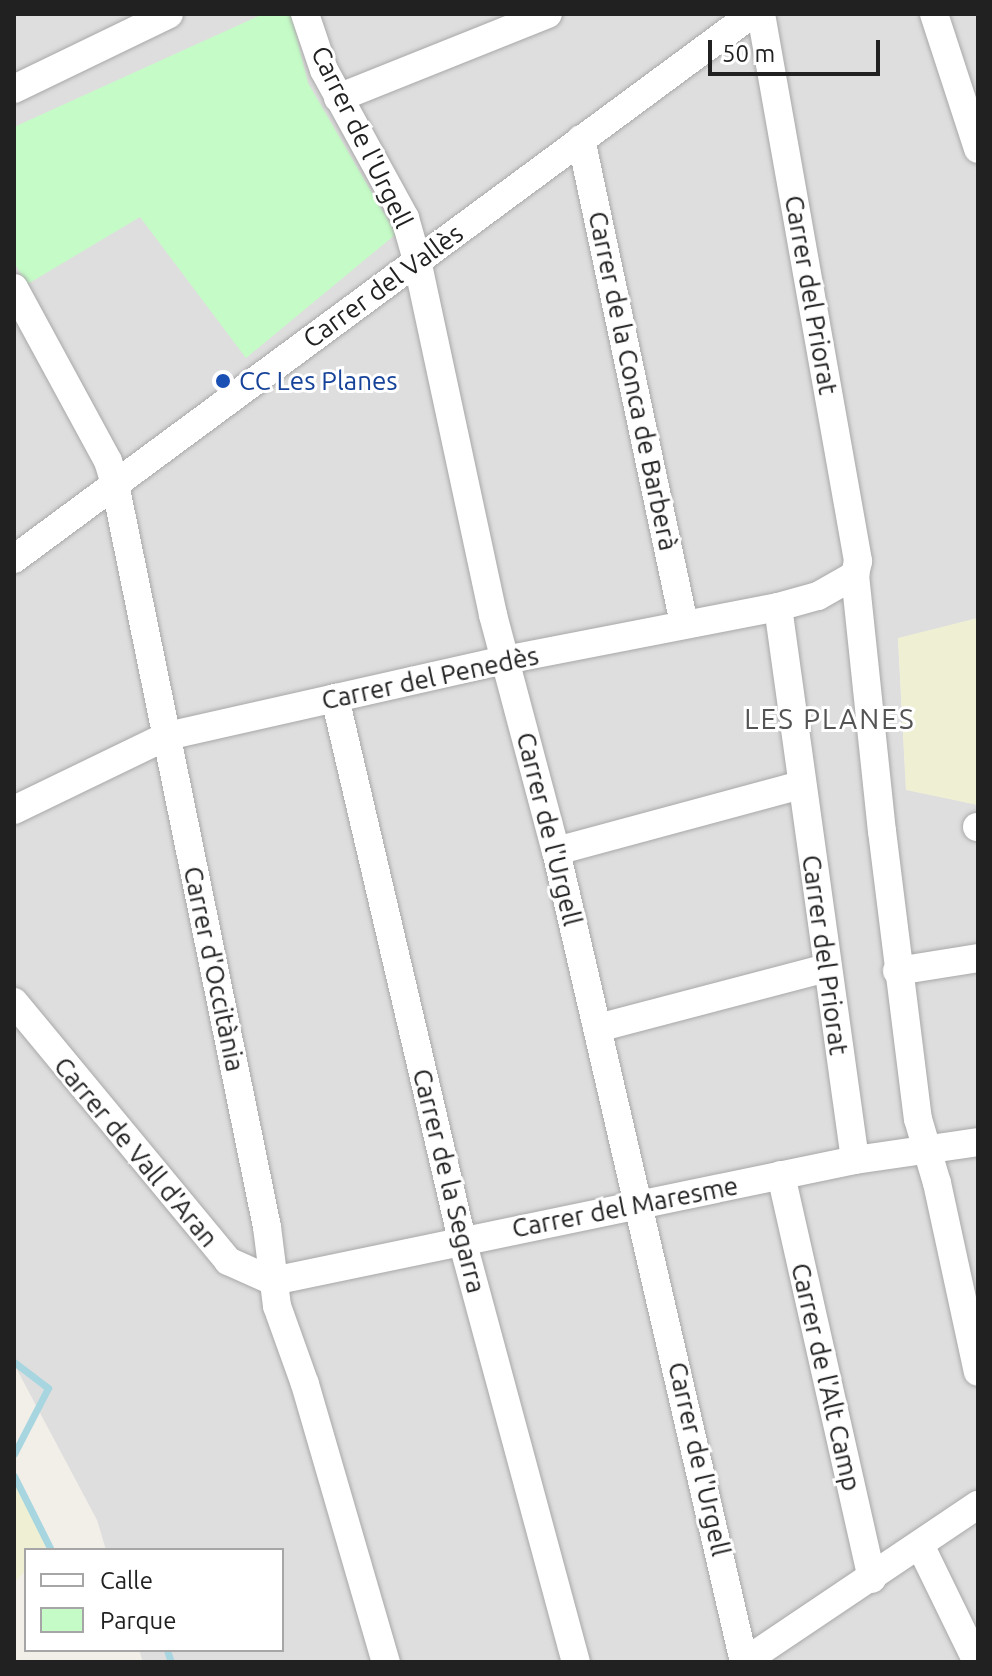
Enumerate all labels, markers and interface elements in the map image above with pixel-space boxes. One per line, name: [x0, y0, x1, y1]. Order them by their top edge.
scale bar: [712, 24, 884, 74]
text: 50 m: [722, 40, 775, 67]
street label: Carrer de l'Urgell: [305, 41, 419, 233]
street label: Carrer del Priorat: [778, 193, 844, 397]
street label: Carrer de la Conca de Barberà: [582, 208, 684, 554]
street label: Carrer del Vallès: [297, 217, 469, 355]
place label: CC Les Planes: [239, 365, 398, 397]
marker: CC Les Planes: [214, 372, 232, 390]
street label: Carrer del Penedès: [319, 640, 541, 716]
district label: LES PLANES: [744, 702, 916, 736]
street label: Carrer de l'Urgell: [510, 729, 588, 929]
street label: Carrer del Priorat: [796, 853, 854, 1057]
street label: Carrer d'Occitània: [177, 864, 251, 1074]
street label: Carrer de Vall d'Aran: [47, 1051, 225, 1253]
street label: Carrer de la Segarra: [406, 1066, 492, 1296]
street label: Carrer del Maresme: [509, 1170, 741, 1244]
street label: Carrer de l'Alt Camp: [785, 1260, 867, 1494]
street label: Carrer de l'Urgell: [661, 1359, 737, 1559]
legend: [24, 1548, 284, 1652]
text: Calle: [100, 1567, 153, 1594]
text: Parque: [100, 1607, 177, 1634]

